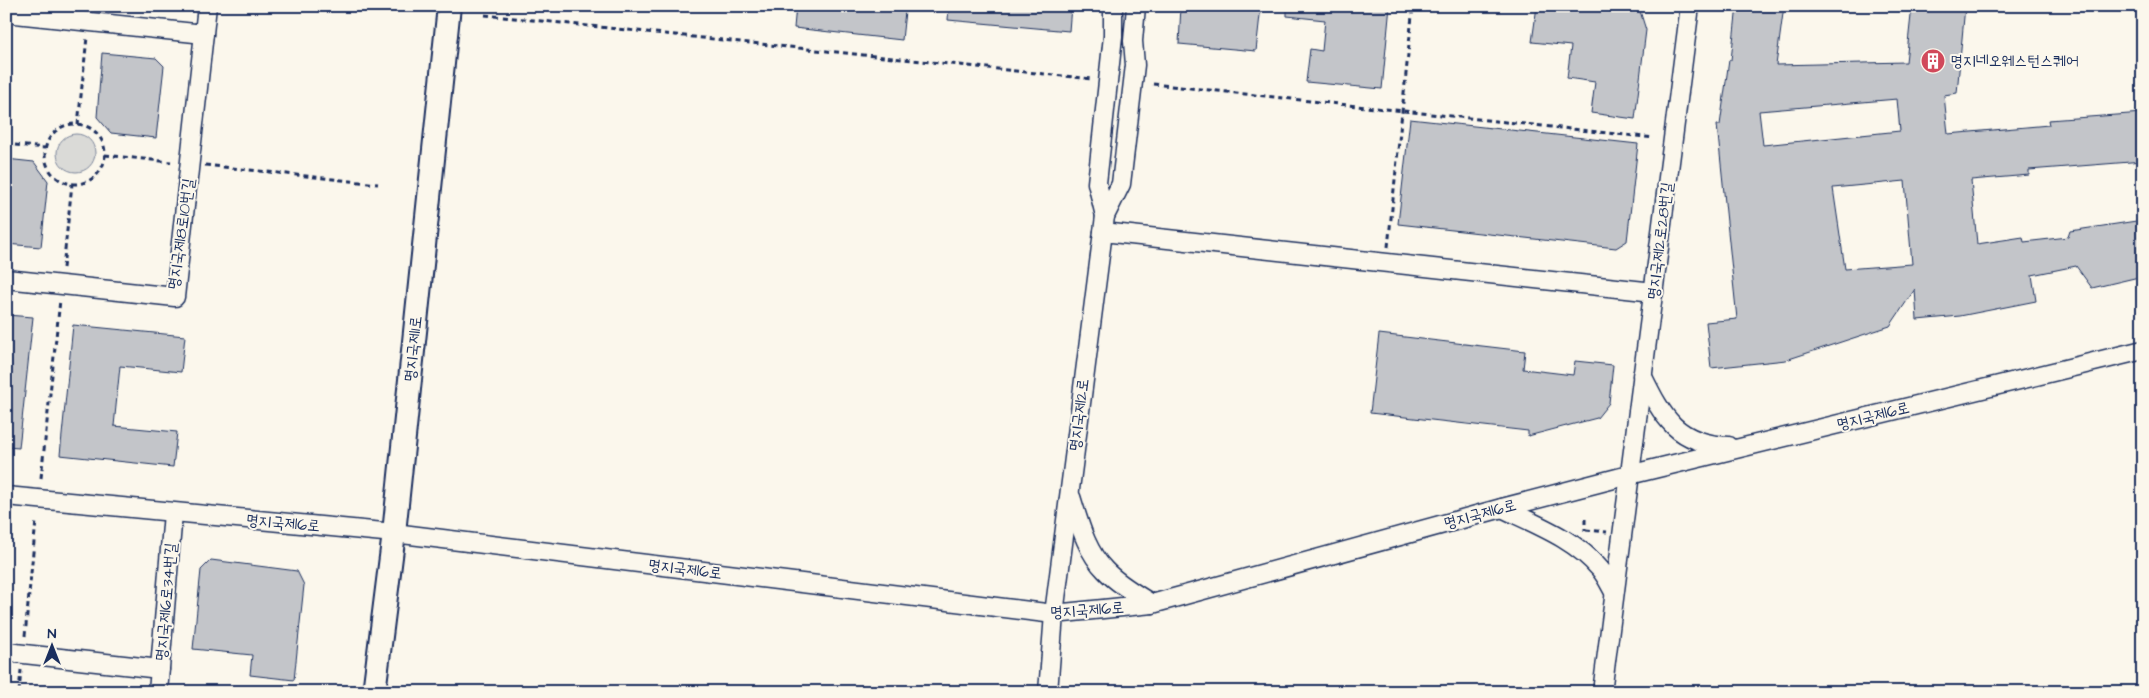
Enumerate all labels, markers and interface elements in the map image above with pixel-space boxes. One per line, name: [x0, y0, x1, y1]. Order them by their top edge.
building icon: 명지네오웨스턴스퀘어: [1920, 48, 1946, 74]
place label: 명지네오웨스턴스퀘어: [1950, 50, 2079, 72]
street label: 명지국제8로10번길: [162, 177, 200, 291]
street label: 명지국제2로28번길: [1642, 181, 1678, 301]
street label: 명지국제1로: [399, 315, 427, 383]
street label: 명지국제2로: [1064, 377, 1094, 453]
street label: 명지국제6로: [1834, 396, 1912, 436]
street label: 명지국제6로: [1441, 494, 1519, 534]
street label: 명지국제6로: [245, 509, 321, 537]
street label: 명지국제6로34번길: [150, 542, 182, 662]
street label: 명지국제6로: [647, 554, 723, 584]
street label: 명지국제6로: [1049, 596, 1125, 624]
north arrow: [28, 620, 78, 670]
text: N: [48, 624, 57, 644]

